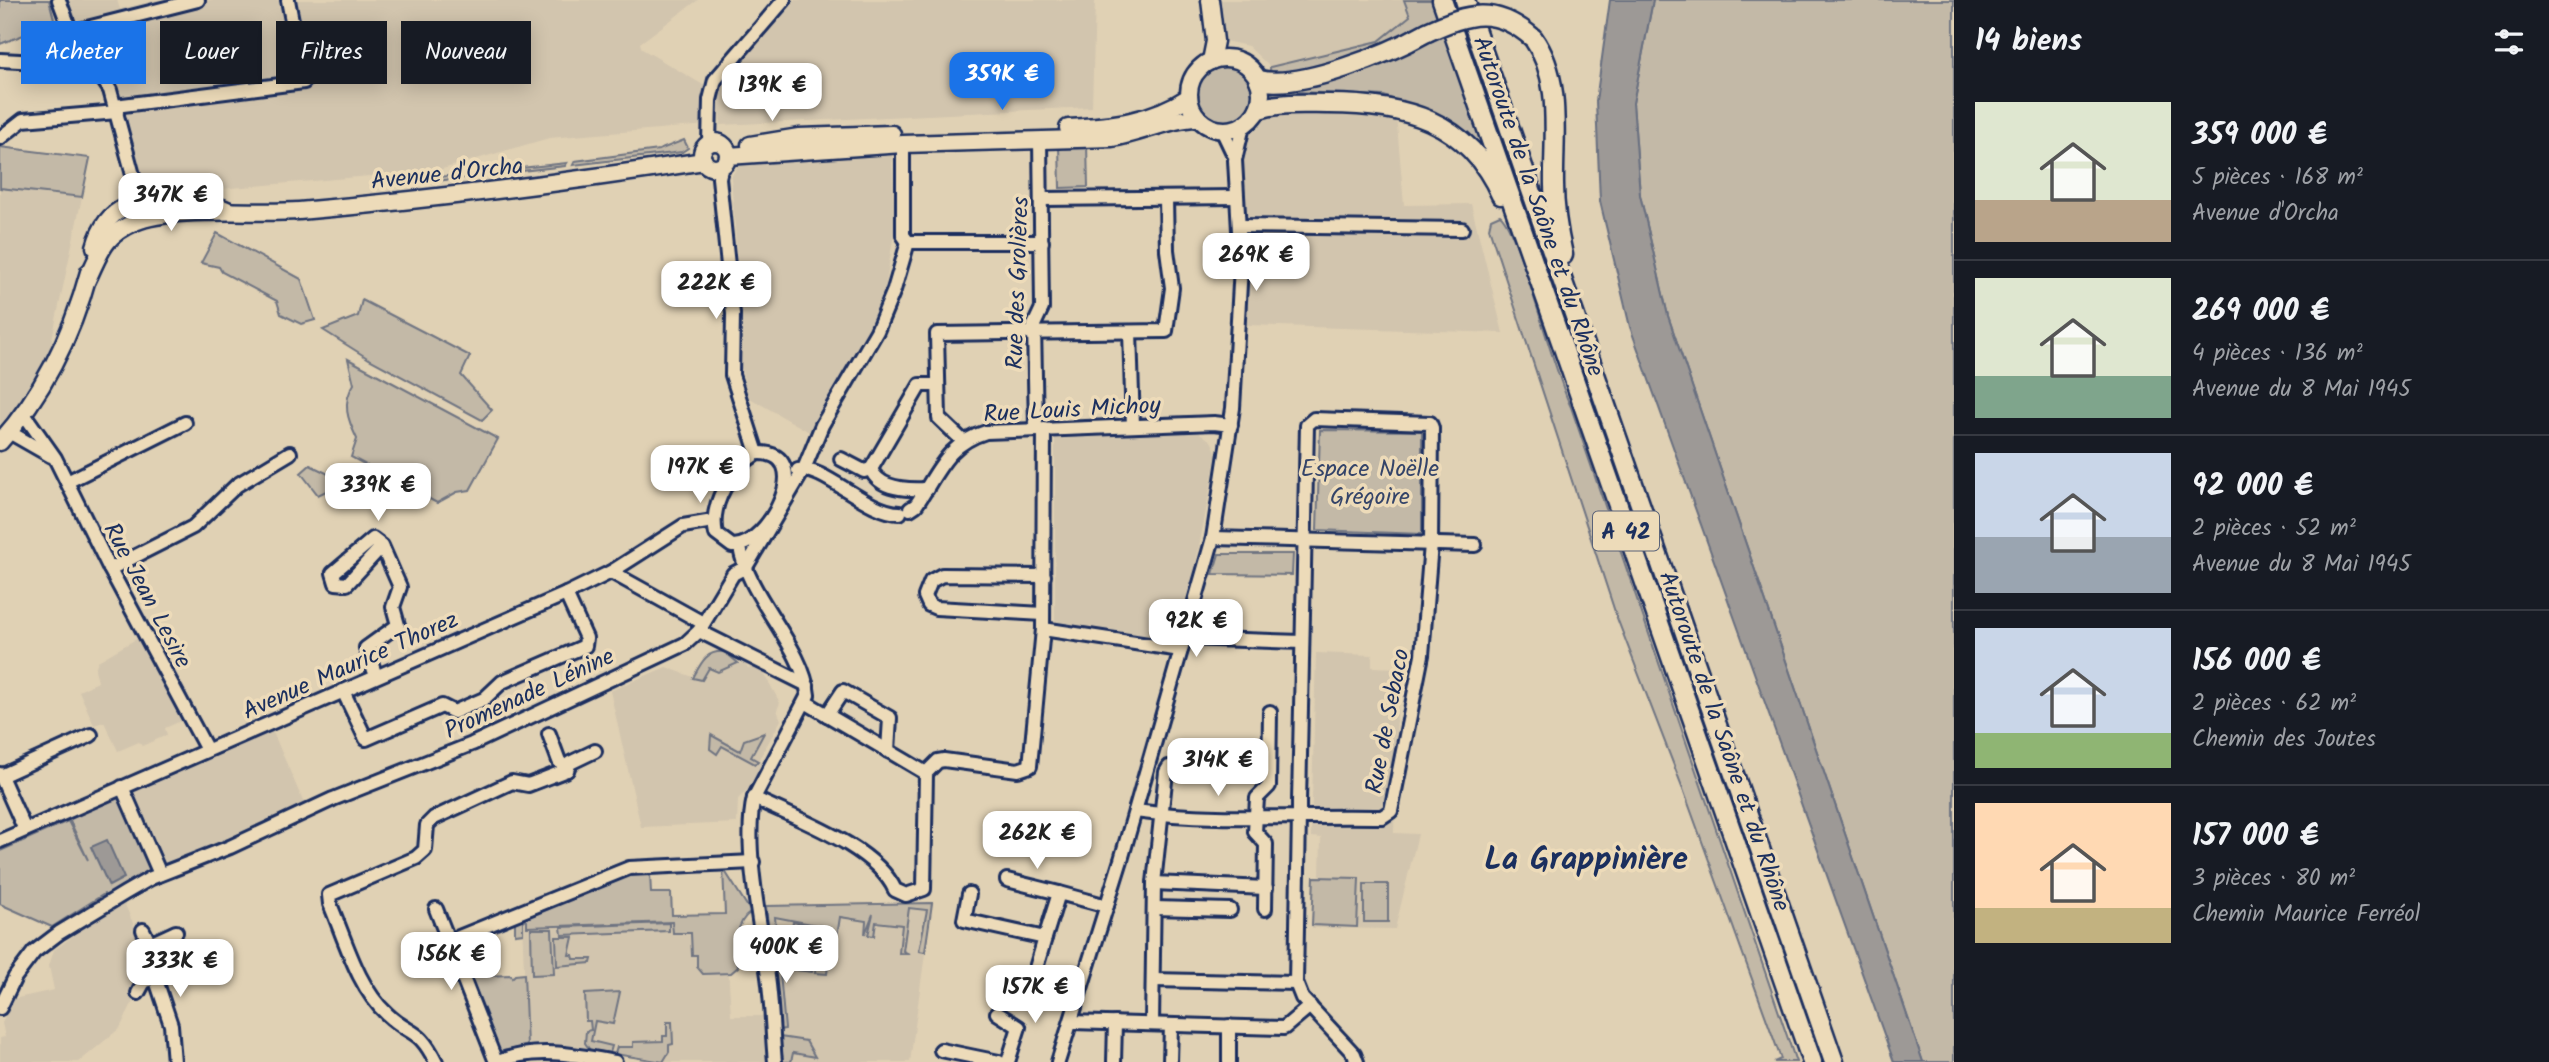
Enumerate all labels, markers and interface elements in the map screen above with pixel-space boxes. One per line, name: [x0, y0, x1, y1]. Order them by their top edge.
text: 14 biens: [1975, 18, 2082, 66]
chip: Acheter: [21, 21, 146, 84]
chip: Louer: [160, 21, 262, 84]
chip: Filtres: [276, 21, 387, 84]
chip: Nouveau: [401, 21, 531, 84]
icon: filters: [2490, 23, 2528, 61]
street label: Autoroute de la Saône et du Rhône: [1461, 31, 1614, 382]
pin: 359K €: [945, 52, 1059, 112]
text: 359K €: [965, 57, 1039, 93]
pin: 139K €: [715, 64, 829, 123]
text: 139K €: [738, 68, 806, 104]
text: 359 000 €: [2192, 112, 2327, 160]
icon: home: [2031, 130, 2115, 214]
street label: Avenue d'Orcha: [369, 147, 525, 202]
text: 5 pièces · 168 m²: [2192, 160, 2363, 196]
pin: 347K €: [114, 174, 228, 233]
text: 347K €: [134, 178, 208, 214]
street label: Rue des Grolières: [996, 196, 1041, 370]
text: Avenue d'Orcha: [2192, 196, 2339, 232]
pin: 269K €: [1199, 233, 1313, 293]
text: 269K €: [1219, 238, 1293, 274]
pin: 222K €: [659, 262, 773, 321]
text: 222K €: [677, 266, 755, 302]
text: 269 000 €: [2192, 288, 2329, 336]
icon: home: [2031, 306, 2115, 390]
text: 4 pièces · 136 m²: [2192, 336, 2362, 372]
text: Avenue du 8 Mai 1945: [2192, 372, 2411, 408]
street label: Rue Louis Michoy: [982, 386, 1162, 435]
pin: 197K €: [643, 446, 757, 505]
text: 197K €: [667, 450, 733, 486]
park label: Espace Noëlle Grégoire: [1301, 450, 1439, 517]
pin: 339K €: [321, 463, 435, 523]
text: 92 000 €: [2192, 463, 2313, 511]
text: 339K €: [341, 468, 415, 504]
icon: home: [2031, 481, 2115, 565]
text: 2 pièces · 52 m²: [2192, 511, 2356, 547]
road number: A 42: [1593, 512, 1659, 551]
street label: Rue Jean Lesire: [92, 516, 202, 676]
text: Avenue du 8 Mai 1945: [2192, 547, 2411, 583]
street label: Autoroute de la Saône et du Rhône: [1647, 566, 1800, 917]
pin: 92K €: [1147, 600, 1245, 659]
street label: Avenue Maurice Thorez: [236, 601, 465, 731]
text: 92K €: [1165, 604, 1227, 640]
street label: Promenade Lénine: [438, 638, 621, 751]
text: 156 000 €: [2192, 638, 2321, 686]
street label: Rue de Sebaco: [1355, 645, 1422, 797]
icon: home: [2031, 656, 2115, 740]
text: 2 pièces · 62 m²: [2192, 686, 2356, 722]
text: Chemin des Joutes: [2192, 722, 2376, 758]
pin: 314K €: [1161, 738, 1275, 798]
text: 314K €: [1183, 743, 1253, 779]
pin: 262K €: [980, 812, 1094, 871]
text: 157 000 €: [2192, 813, 2319, 861]
text: 262K €: [999, 816, 1075, 852]
icon: home: [2031, 831, 2115, 915]
district label: La Grappinière: [1484, 835, 1688, 886]
text: 3 pièces · 80 m²: [2192, 861, 2355, 897]
text: Chemin Maurice Ferréol: [2192, 897, 2420, 933]
pin: 400K €: [729, 926, 843, 985]
text: 400K €: [749, 930, 823, 966]
pin: 156K €: [394, 932, 508, 992]
text: 156K €: [417, 937, 485, 973]
pin: 333K €: [123, 940, 237, 999]
text: 333K €: [142, 944, 218, 980]
pin: 157K €: [978, 965, 1092, 1025]
text: 157K €: [1002, 970, 1068, 1006]

